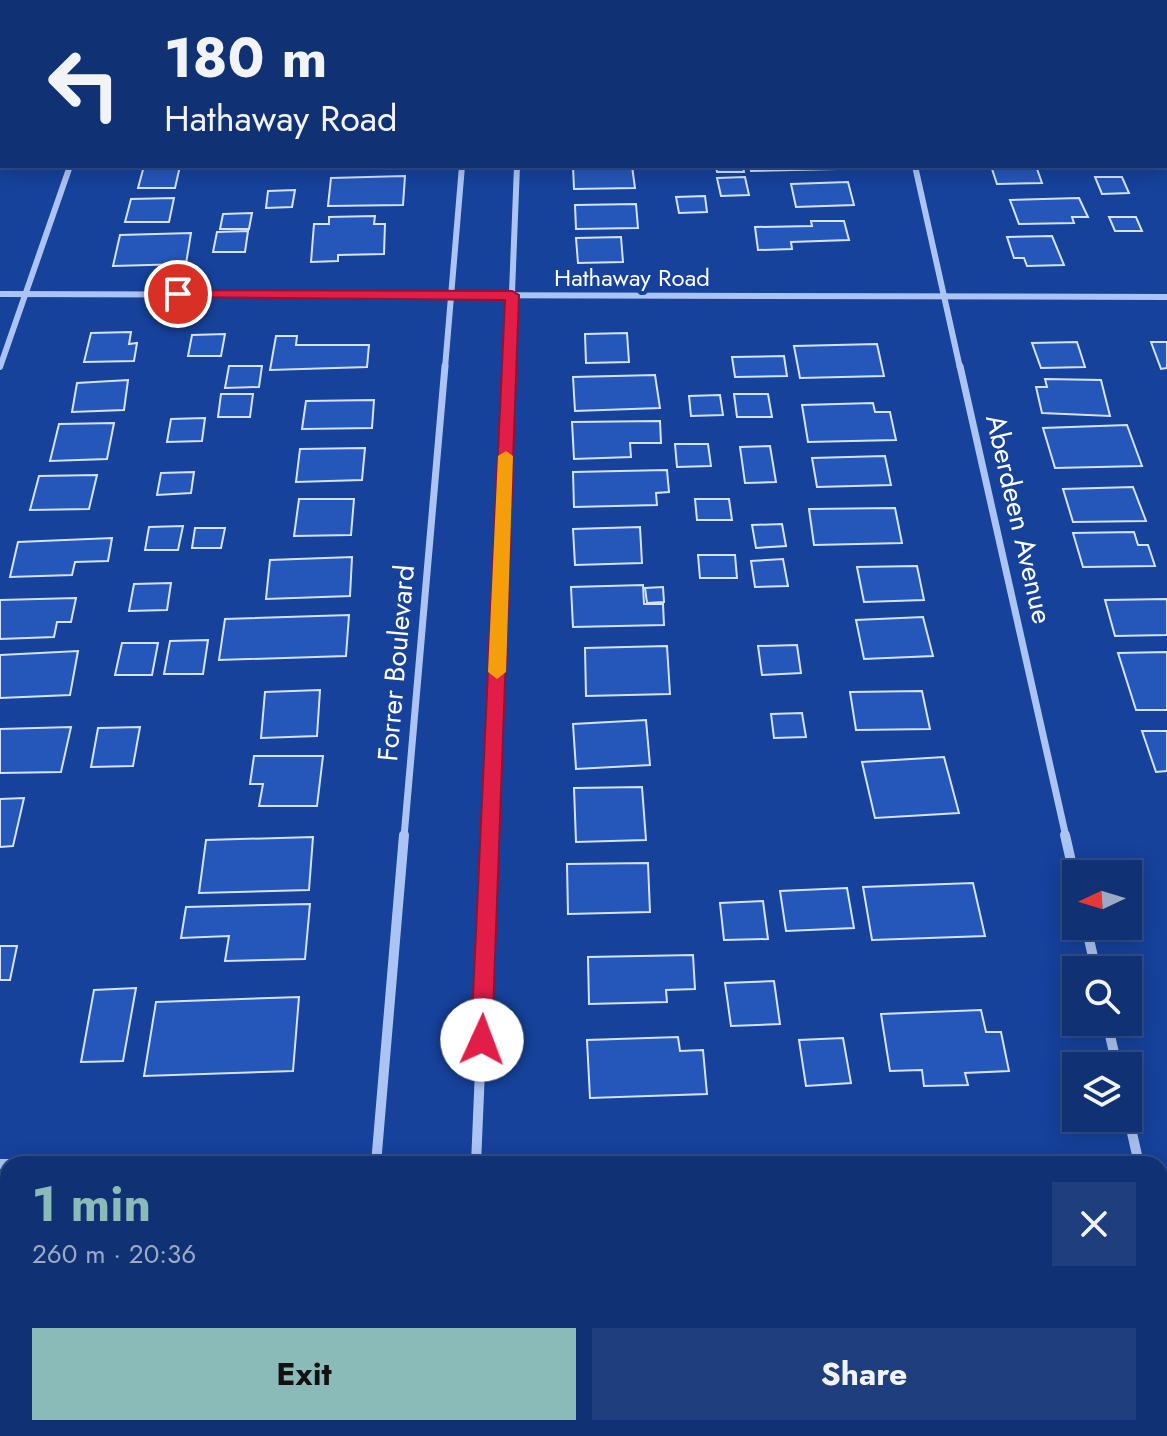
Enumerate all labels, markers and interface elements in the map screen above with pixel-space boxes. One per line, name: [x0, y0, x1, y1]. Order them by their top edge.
text: 180 m: [164, 17, 327, 98]
icon: left: [32, 32, 136, 136]
text: Hathaway Road: [164, 92, 398, 144]
pin: [144, 260, 212, 328]
street label: Hathaway Road: [554, 260, 710, 295]
icon: arrive: [156, 272, 200, 316]
street label: Aberdeen Avenue: [975, 410, 1063, 628]
street label: Forrer Boulevard: [367, 563, 425, 763]
north arrow: [1062, 860, 1142, 940]
map controls: [1062, 860, 1142, 1132]
button: search: [1062, 956, 1142, 1036]
position arrow: [440, 998, 524, 1082]
button: layers: [1062, 1052, 1142, 1132]
text: 1 min: [32, 1170, 151, 1239]
button: close: [1052, 1182, 1136, 1266]
text: 260 m · 20:36: [32, 1235, 196, 1273]
button: Exit: [32, 1328, 576, 1420]
button: Share: [592, 1328, 1136, 1420]

